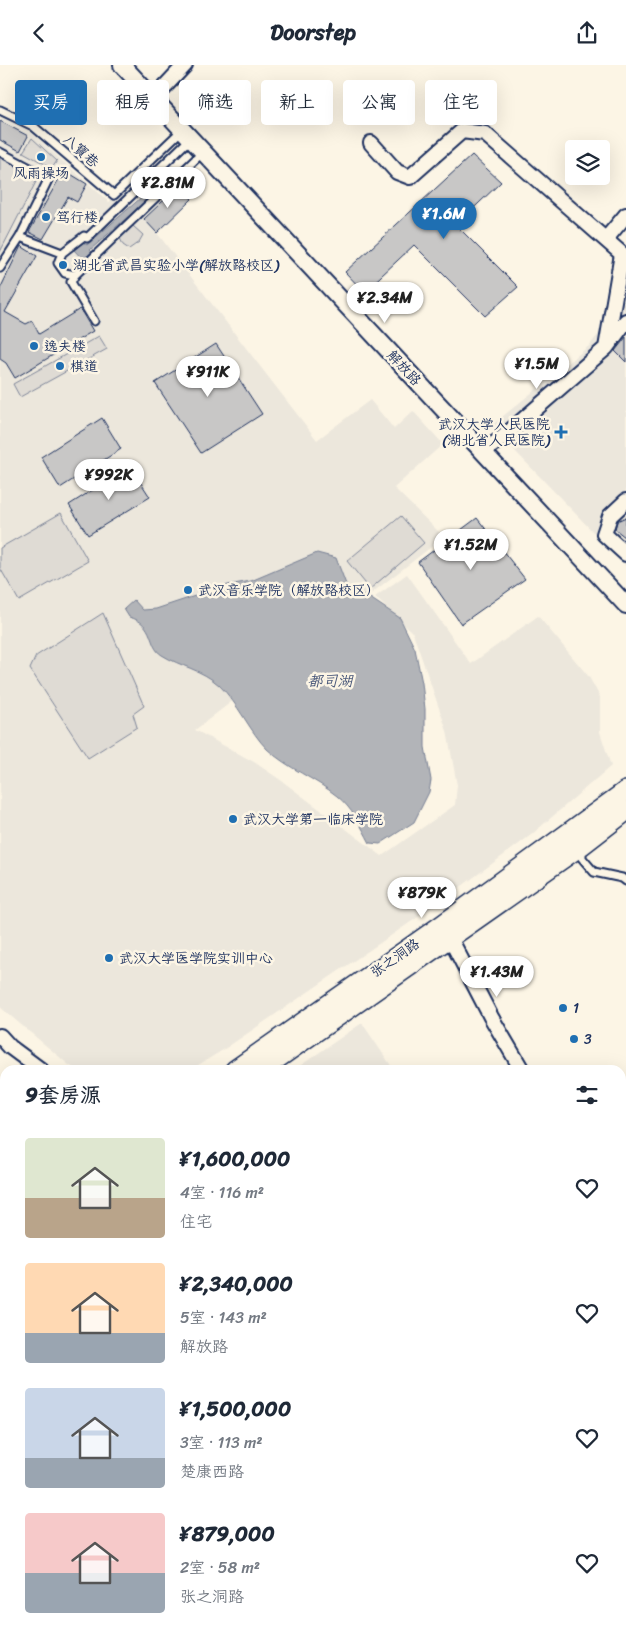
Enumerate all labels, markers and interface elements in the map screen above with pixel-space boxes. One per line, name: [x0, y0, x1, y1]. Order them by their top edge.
text: Doorstep: [270, 13, 356, 52]
icon: back: [25, 19, 53, 47]
icon: share: [573, 19, 601, 47]
chip: 买房: [15, 80, 87, 125]
chip: 租房: [97, 80, 169, 125]
chip: 筛选: [179, 80, 251, 125]
chip: 新上: [261, 80, 333, 125]
chip: 公寓: [343, 80, 415, 125]
chip: 住宅: [425, 80, 497, 125]
street label: 八寶巷: [57, 128, 106, 175]
map controls: [565, 140, 610, 185]
button: layers: [565, 140, 610, 185]
marker: 风雨操场: [35, 151, 47, 163]
place label: 风雨操场: [13, 161, 69, 186]
pin: ¥2.81M: [127, 167, 209, 209]
text: ¥2.81M: [142, 168, 194, 197]
pin: ¥1.6M: [409, 197, 479, 240]
text: ¥1.6M: [423, 199, 465, 228]
place label: 笃行楼: [56, 205, 98, 230]
marker: 笃行楼: [40, 211, 52, 223]
place label: 湖北省武昌实验小学(解放路校区): [73, 253, 280, 278]
marker: 湖北省武昌实验小学(解放路校区): [57, 259, 69, 271]
pin: ¥2.34M: [344, 281, 426, 324]
text: ¥2.34M: [358, 283, 412, 312]
place label: 逸夫楼: [44, 334, 86, 359]
marker: 逸夫楼: [28, 340, 40, 352]
street label: 解放路: [381, 344, 427, 392]
pin: ¥1.5M: [502, 347, 572, 390]
text: ¥1.5M: [515, 349, 559, 378]
place label: 棋道: [70, 354, 98, 379]
pin: ¥911K: [173, 355, 243, 398]
text: ¥911K: [187, 357, 229, 386]
marker: 棋道: [54, 360, 66, 372]
place label: 武汉大学人民医院 (湖北省人民医院): [438, 412, 551, 453]
marker: 武汉大学人民医院 (湖北省人民医院): [554, 425, 568, 439]
pin: ¥992K: [74, 459, 144, 501]
text: ¥992K: [85, 460, 133, 489]
pin: ¥1.52M: [430, 529, 512, 571]
text: ¥1.52M: [445, 530, 497, 559]
place label: 武汉音乐学院（解放路校区）: [198, 578, 380, 603]
marker: 武汉音乐学院（解放路校区）: [182, 584, 194, 596]
water label: 都司湖: [307, 668, 354, 694]
place label: 武汉大学第一临床学院: [243, 807, 383, 832]
marker: 武汉大学第一临床学院: [227, 813, 239, 825]
pin: ¥879K: [387, 877, 457, 919]
text: ¥879K: [398, 878, 446, 907]
street label: 张之洞路: [365, 932, 425, 984]
place label: 武汉大学医学院实训中心: [119, 946, 273, 971]
marker: 武汉大学医学院实训中心: [103, 952, 115, 964]
pin: ¥1.43M: [456, 955, 538, 998]
text: ¥1.43M: [471, 957, 523, 986]
place label: 1: [573, 996, 579, 1021]
marker: 1: [557, 1002, 569, 1014]
place label: 3: [584, 1027, 592, 1052]
marker: 3: [568, 1033, 580, 1045]
text: 9套房源: [25, 1076, 101, 1114]
icon: filters: [573, 1081, 601, 1109]
text: ¥1,600,000: [180, 1140, 290, 1178]
icon: home: [65, 1158, 125, 1218]
icon: heart: [573, 1174, 601, 1202]
text: 4室 · 116 m²: [180, 1178, 264, 1207]
text: 住宅: [180, 1207, 212, 1236]
text: ¥2,340,000: [180, 1265, 293, 1303]
icon: home: [65, 1283, 125, 1343]
icon: heart: [573, 1299, 601, 1327]
text: 5室 · 143 m²: [180, 1303, 267, 1332]
text: 解放路: [180, 1332, 228, 1361]
text: ¥1,500,000: [180, 1390, 291, 1428]
icon: home: [65, 1408, 125, 1468]
icon: heart: [573, 1424, 601, 1452]
text: 3室 · 113 m²: [180, 1428, 263, 1457]
text: 楚康西路: [180, 1457, 244, 1486]
text: ¥879,000: [180, 1515, 275, 1553]
icon: home: [65, 1533, 125, 1593]
icon: heart: [573, 1549, 601, 1577]
text: 2室 · 58 m²: [180, 1553, 260, 1582]
text: 张之洞路: [180, 1582, 244, 1611]

